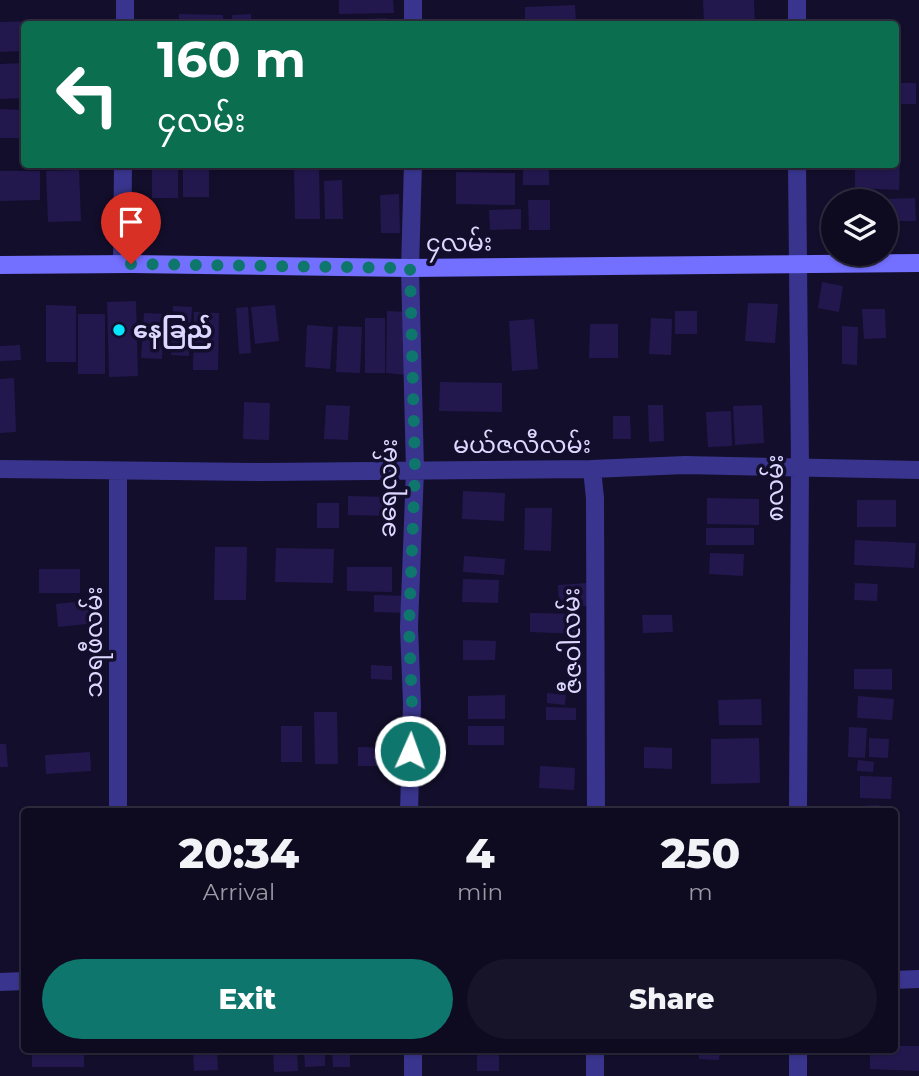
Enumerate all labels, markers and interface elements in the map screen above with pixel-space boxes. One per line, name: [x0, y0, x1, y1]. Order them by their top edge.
text: 160 m: [157, 30, 306, 89]
icon: left: [42, 49, 133, 140]
text: ၄လမ်း: [157, 101, 246, 140]
map controls: [821, 189, 898, 266]
button: layers: [821, 189, 898, 266]
pin: [101, 192, 161, 264]
icon: arrive: [112, 203, 150, 241]
street label: ၄လမ်း: [426, 226, 493, 263]
place label: နေခြည်: [133, 314, 212, 349]
marker: နေခြည်: [111, 322, 127, 338]
street label: မယ်ဇလီလမ်း: [453, 429, 591, 459]
street label: ခရေလမ်း: [371, 438, 408, 538]
street label: ၈လမ်း: [759, 454, 789, 522]
street label: သရဖီလမ်း: [78, 586, 113, 698]
street label: ဇီဇဝါလမ်း: [555, 587, 587, 695]
position arrow: [373, 714, 447, 788]
text: 20:34: [179, 827, 299, 879]
text: 4: [465, 827, 495, 879]
text: 250: [661, 827, 740, 879]
text: Arrival: [203, 878, 275, 906]
text: min: [457, 878, 503, 906]
text: m: [688, 878, 713, 906]
button: Exit: [42, 959, 453, 1039]
button: Share: [467, 959, 877, 1039]

